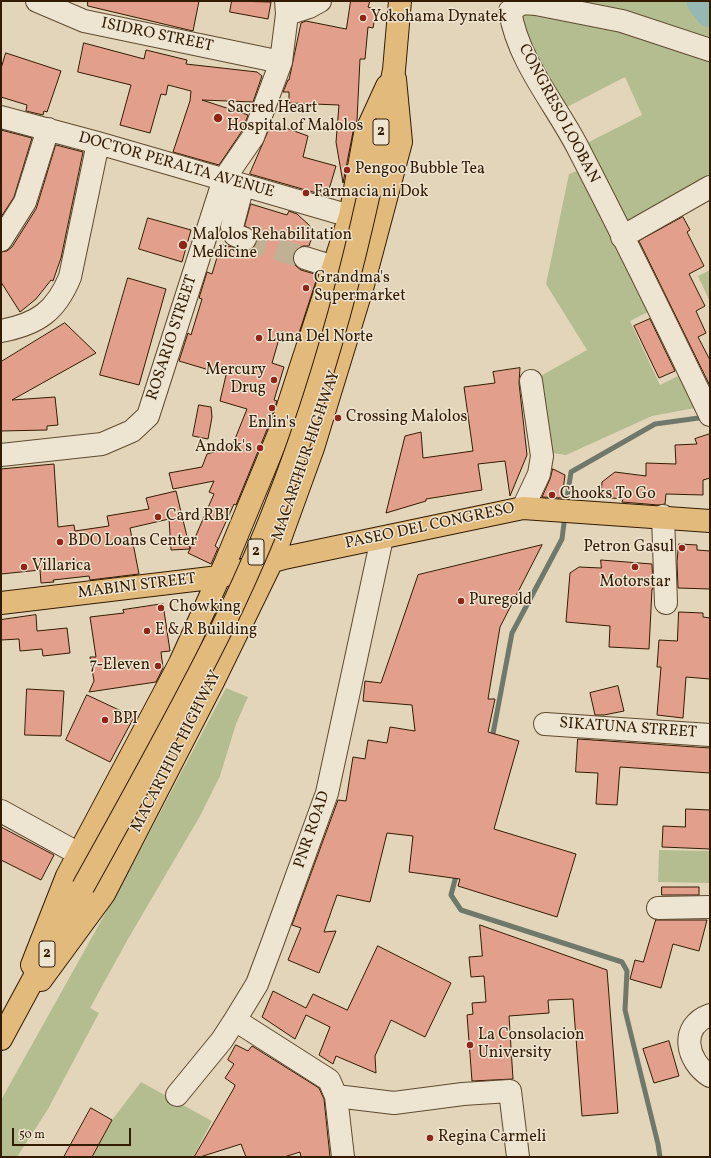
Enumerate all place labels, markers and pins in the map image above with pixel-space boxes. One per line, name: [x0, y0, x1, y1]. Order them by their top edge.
place label: Yokohama Dynatek: [371, 8, 507, 28]
marker: Yokohama Dynatek: [358, 13, 368, 23]
place label: Sacred Heart Hospital of Malolos: [227, 99, 363, 137]
marker: Sacred Heart Hospital of Malolos: [212, 112, 224, 124]
place label: Pengoo Bubble Tea: [355, 160, 485, 180]
marker: Pengoo Bubble Tea: [342, 165, 352, 175]
place label: Farmacia ni Dok: [314, 183, 428, 203]
marker: Farmacia ni Dok: [301, 188, 311, 198]
place label: Malolos Rehabilitation Medicine: [192, 226, 352, 264]
marker: Malolos Rehabilitation Medicine: [177, 239, 189, 251]
place label: Grandma's Supermarket: [314, 269, 406, 307]
marker: Grandma's Supermarket: [301, 283, 311, 293]
place label: Luna Del Norte: [267, 328, 373, 348]
marker: Luna Del Norte: [254, 333, 264, 343]
place label: Mercury Drug: [206, 361, 266, 399]
marker: Mercury Drug: [269, 375, 279, 385]
marker: Enlin's: [267, 403, 277, 413]
place label: Crossing Malolos: [346, 408, 467, 428]
marker: Crossing Malolos: [333, 413, 343, 423]
place label: Enlin's: [248, 414, 296, 434]
place label: Andok's: [195, 438, 252, 458]
marker: Andok's: [255, 443, 265, 453]
place label: Chooks To Go: [560, 485, 656, 505]
marker: Chooks To Go: [547, 490, 557, 500]
place label: Card RBI: [166, 507, 230, 527]
marker: Card RBI: [153, 512, 163, 522]
place label: BDO Loans Center: [68, 532, 197, 552]
marker: BDO Loans Center: [55, 537, 65, 547]
place label: Petron Gasul: [584, 538, 674, 558]
marker: Petron Gasul: [677, 543, 687, 553]
place label: Villarica: [32, 557, 91, 577]
marker: Villarica: [19, 562, 29, 572]
marker: Motorstar: [630, 562, 640, 572]
place label: Motorstar: [600, 573, 670, 593]
place label: Puregold: [469, 591, 532, 611]
marker: Puregold: [456, 596, 466, 606]
place label: Chowking: [169, 598, 241, 618]
marker: Chowking: [156, 603, 166, 613]
place label: E & R Building: [155, 621, 257, 641]
marker: E & R Building: [142, 626, 152, 636]
place label: 7-Eleven: [89, 656, 150, 676]
marker: 7-Eleven: [153, 661, 163, 671]
place label: BPI: [113, 710, 138, 730]
marker: BPI: [100, 715, 110, 725]
place label: La Consolacion University: [478, 1026, 585, 1064]
marker: La Consolacion University: [465, 1040, 475, 1050]
place label: Regina Carmeli: [438, 1128, 546, 1148]
marker: Regina Carmeli: [425, 1133, 435, 1143]

